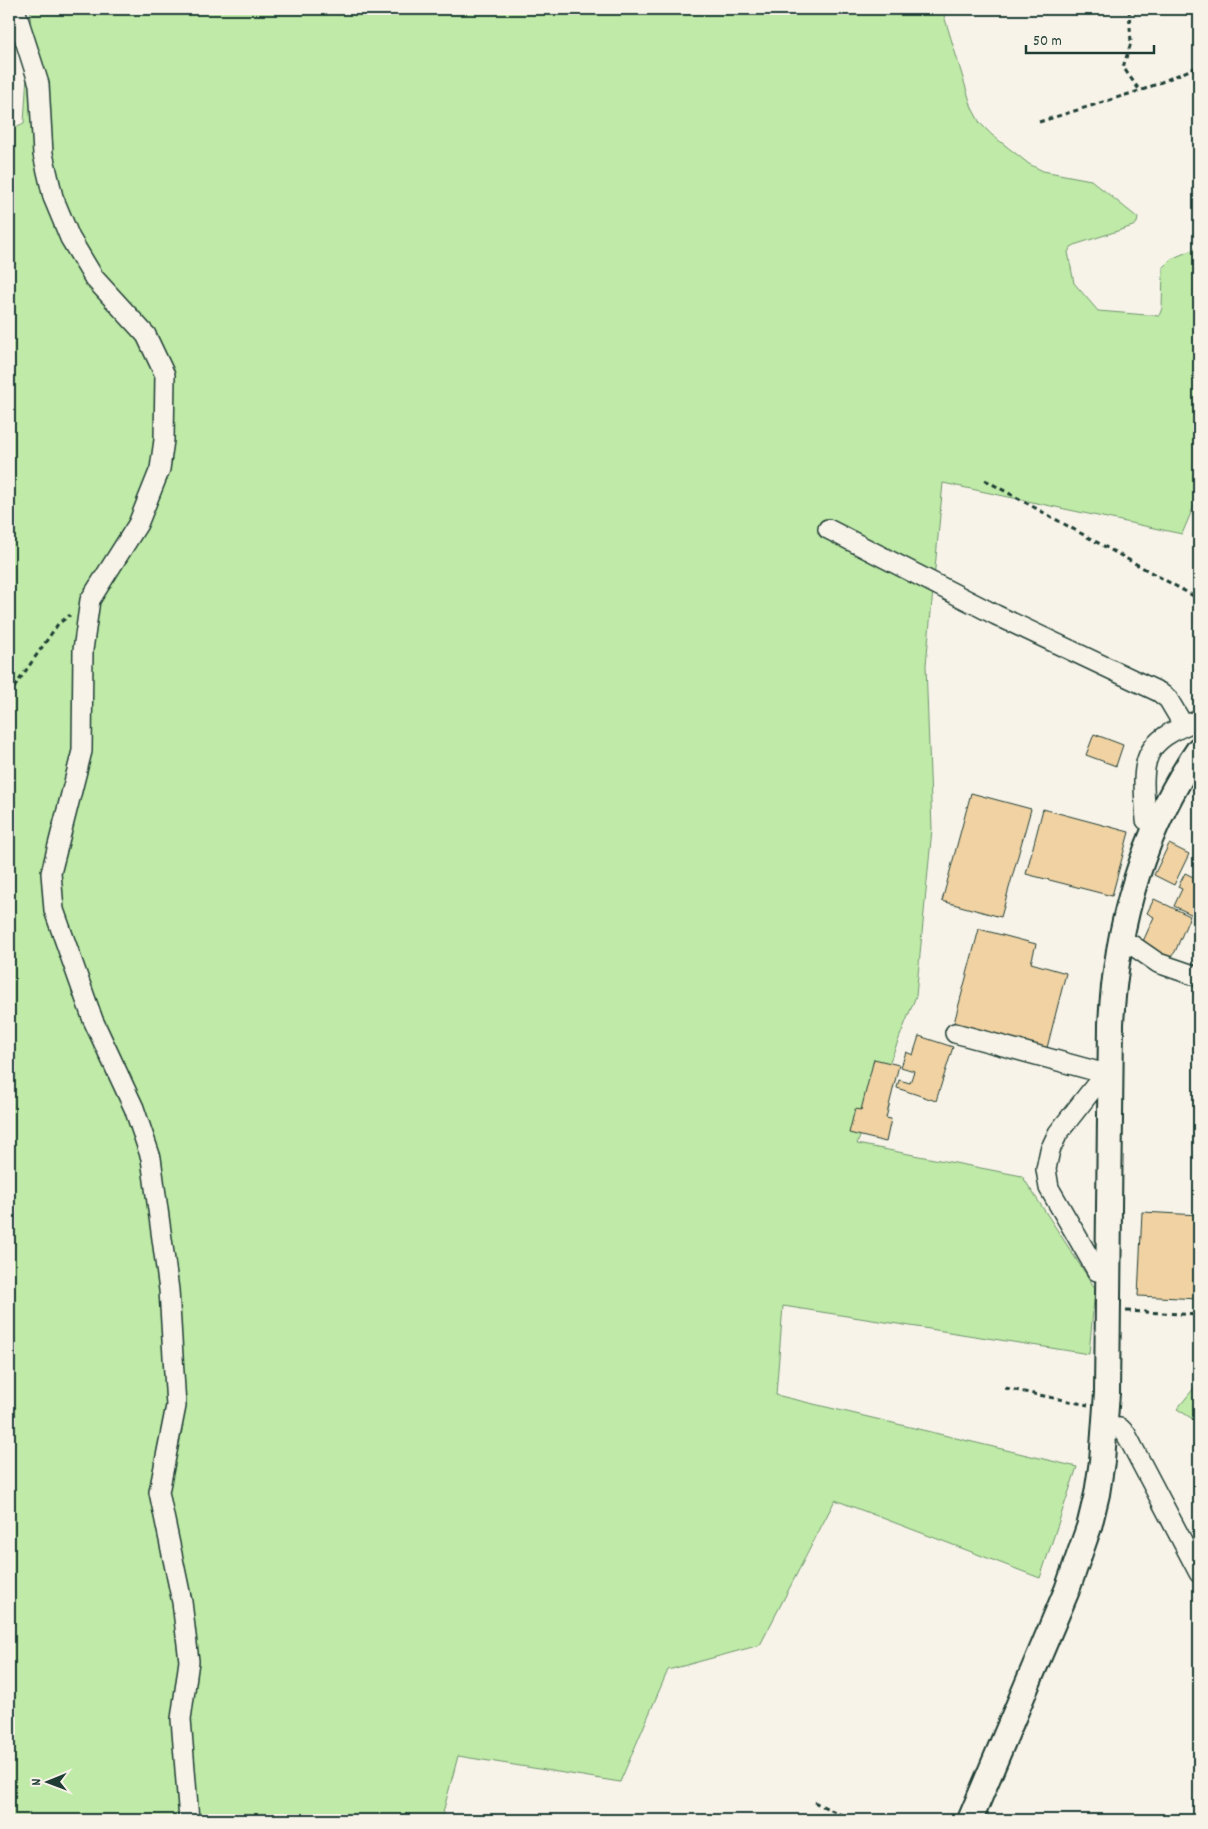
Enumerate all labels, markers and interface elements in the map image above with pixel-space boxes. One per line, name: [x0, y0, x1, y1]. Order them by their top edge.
scale bar: [1026, 22, 1153, 54]
text: 50 m: [1033, 31, 1062, 53]
north arrow: [22, 1756, 72, 1806]
text: N: [27, 1778, 47, 1786]

